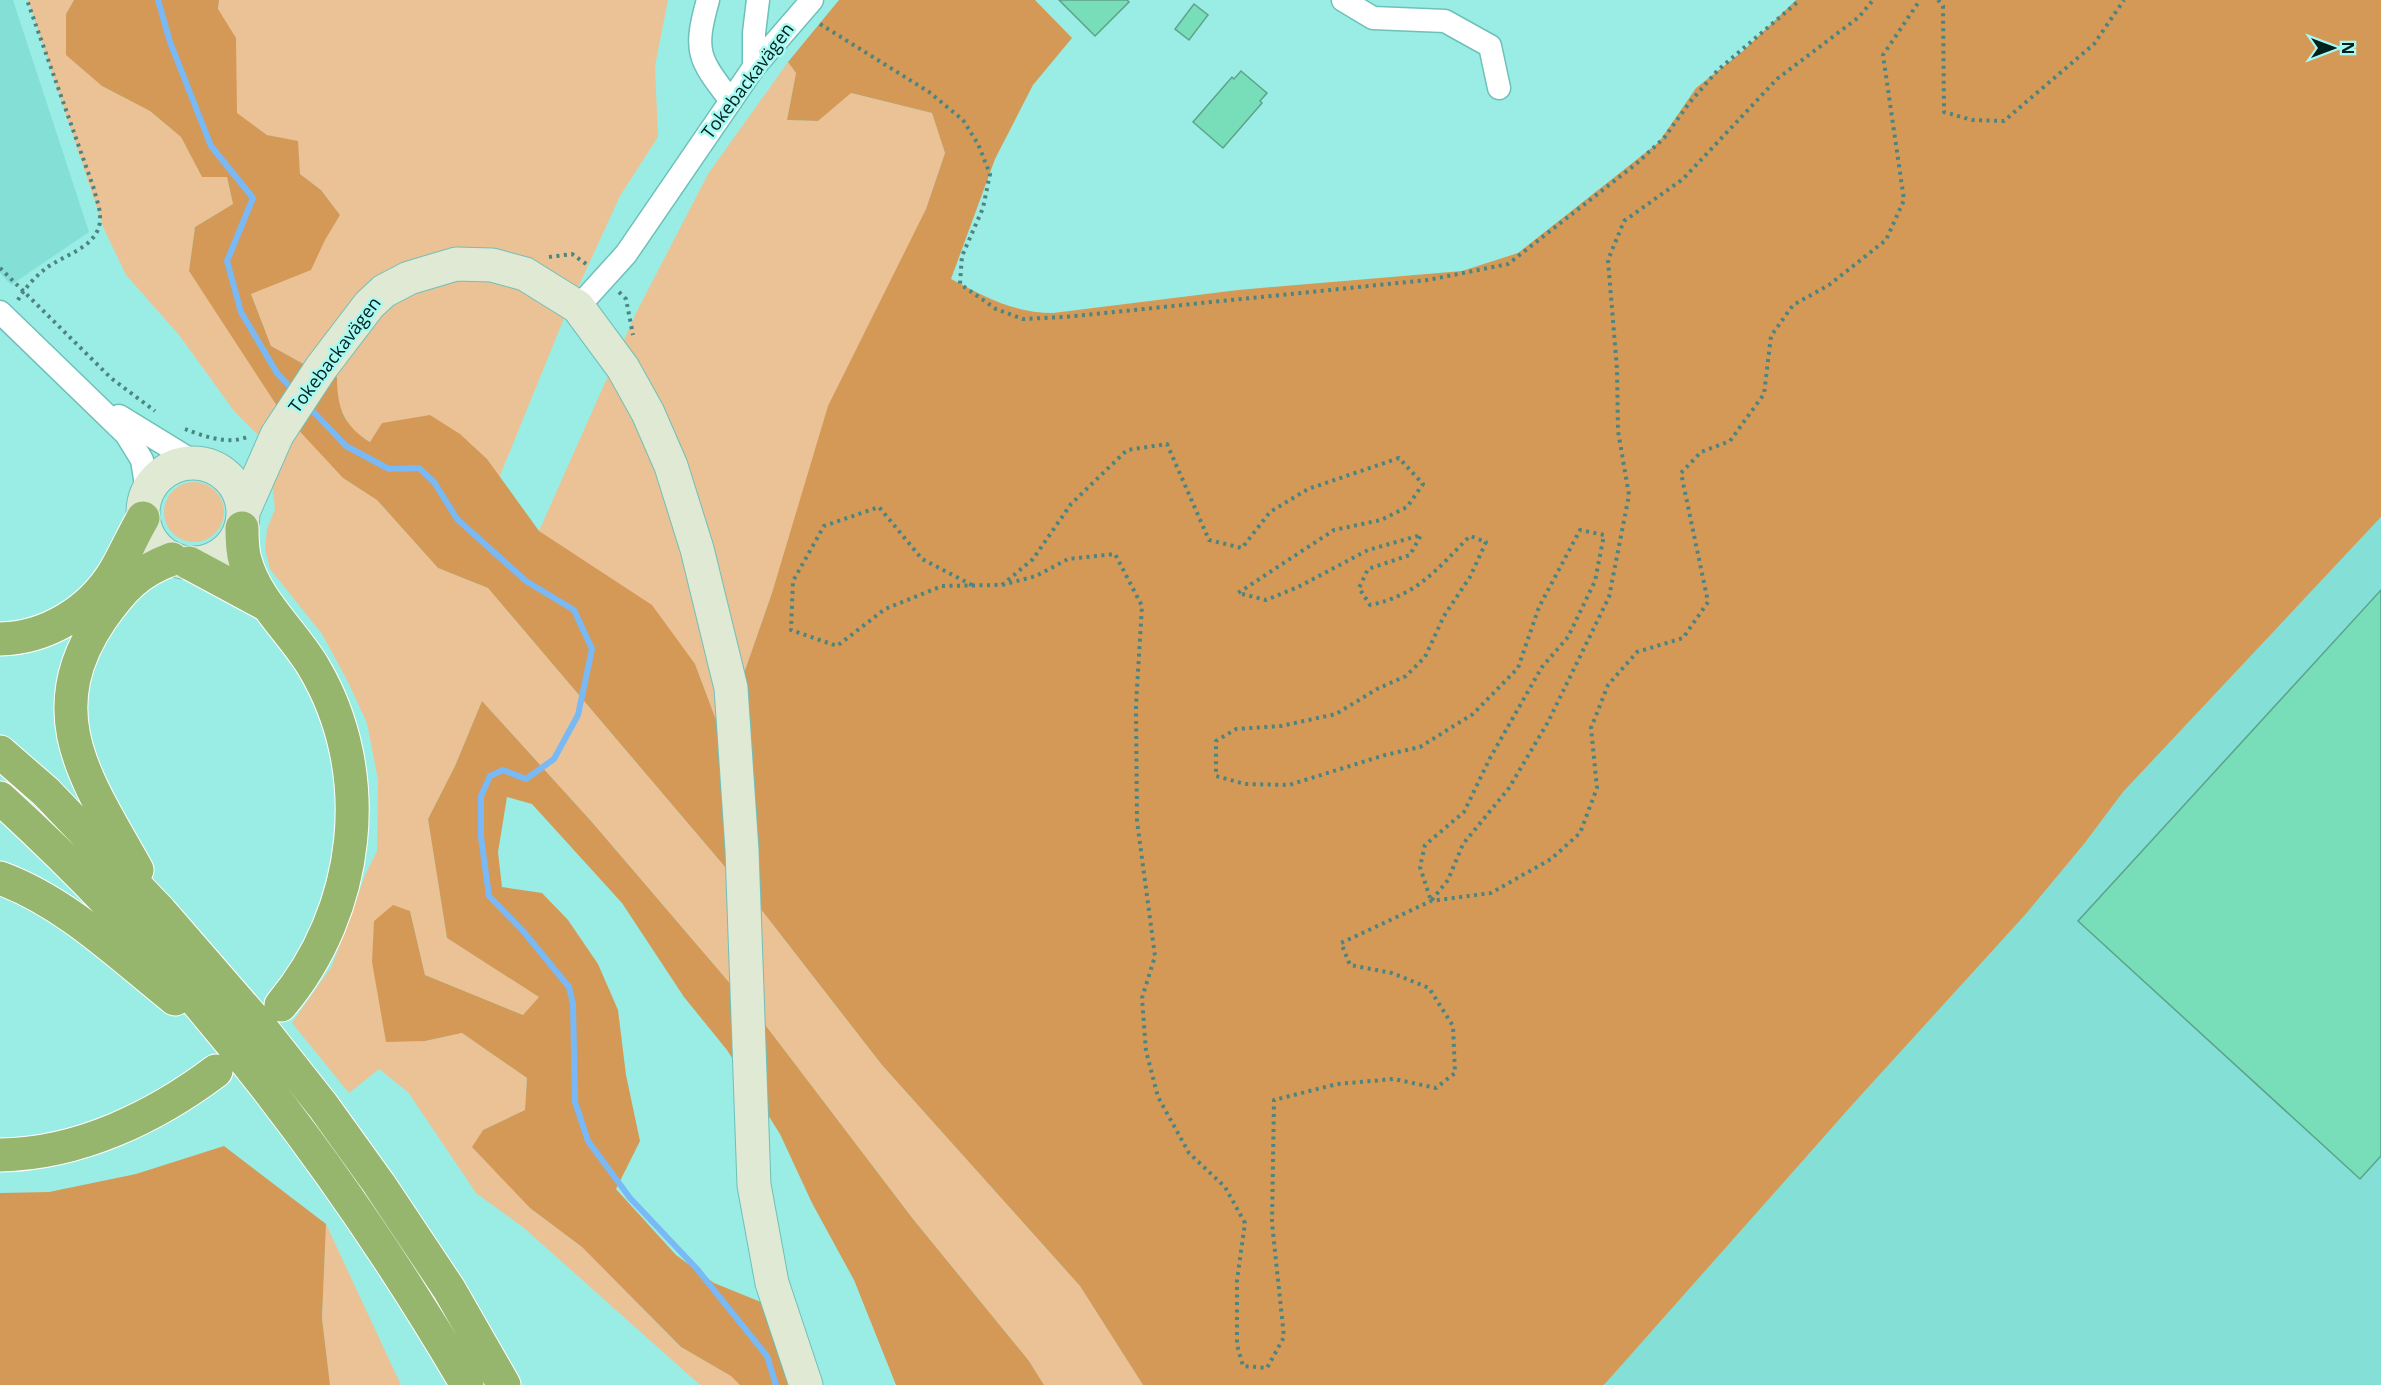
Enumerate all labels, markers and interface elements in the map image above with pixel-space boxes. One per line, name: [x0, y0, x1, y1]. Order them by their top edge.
street label: Tokebackavägen: [696, 18, 799, 143]
north arrow: [2303, 18, 2363, 78]
text: N: [2337, 41, 2359, 55]
street label: Tokebackavägen: [283, 292, 386, 417]

